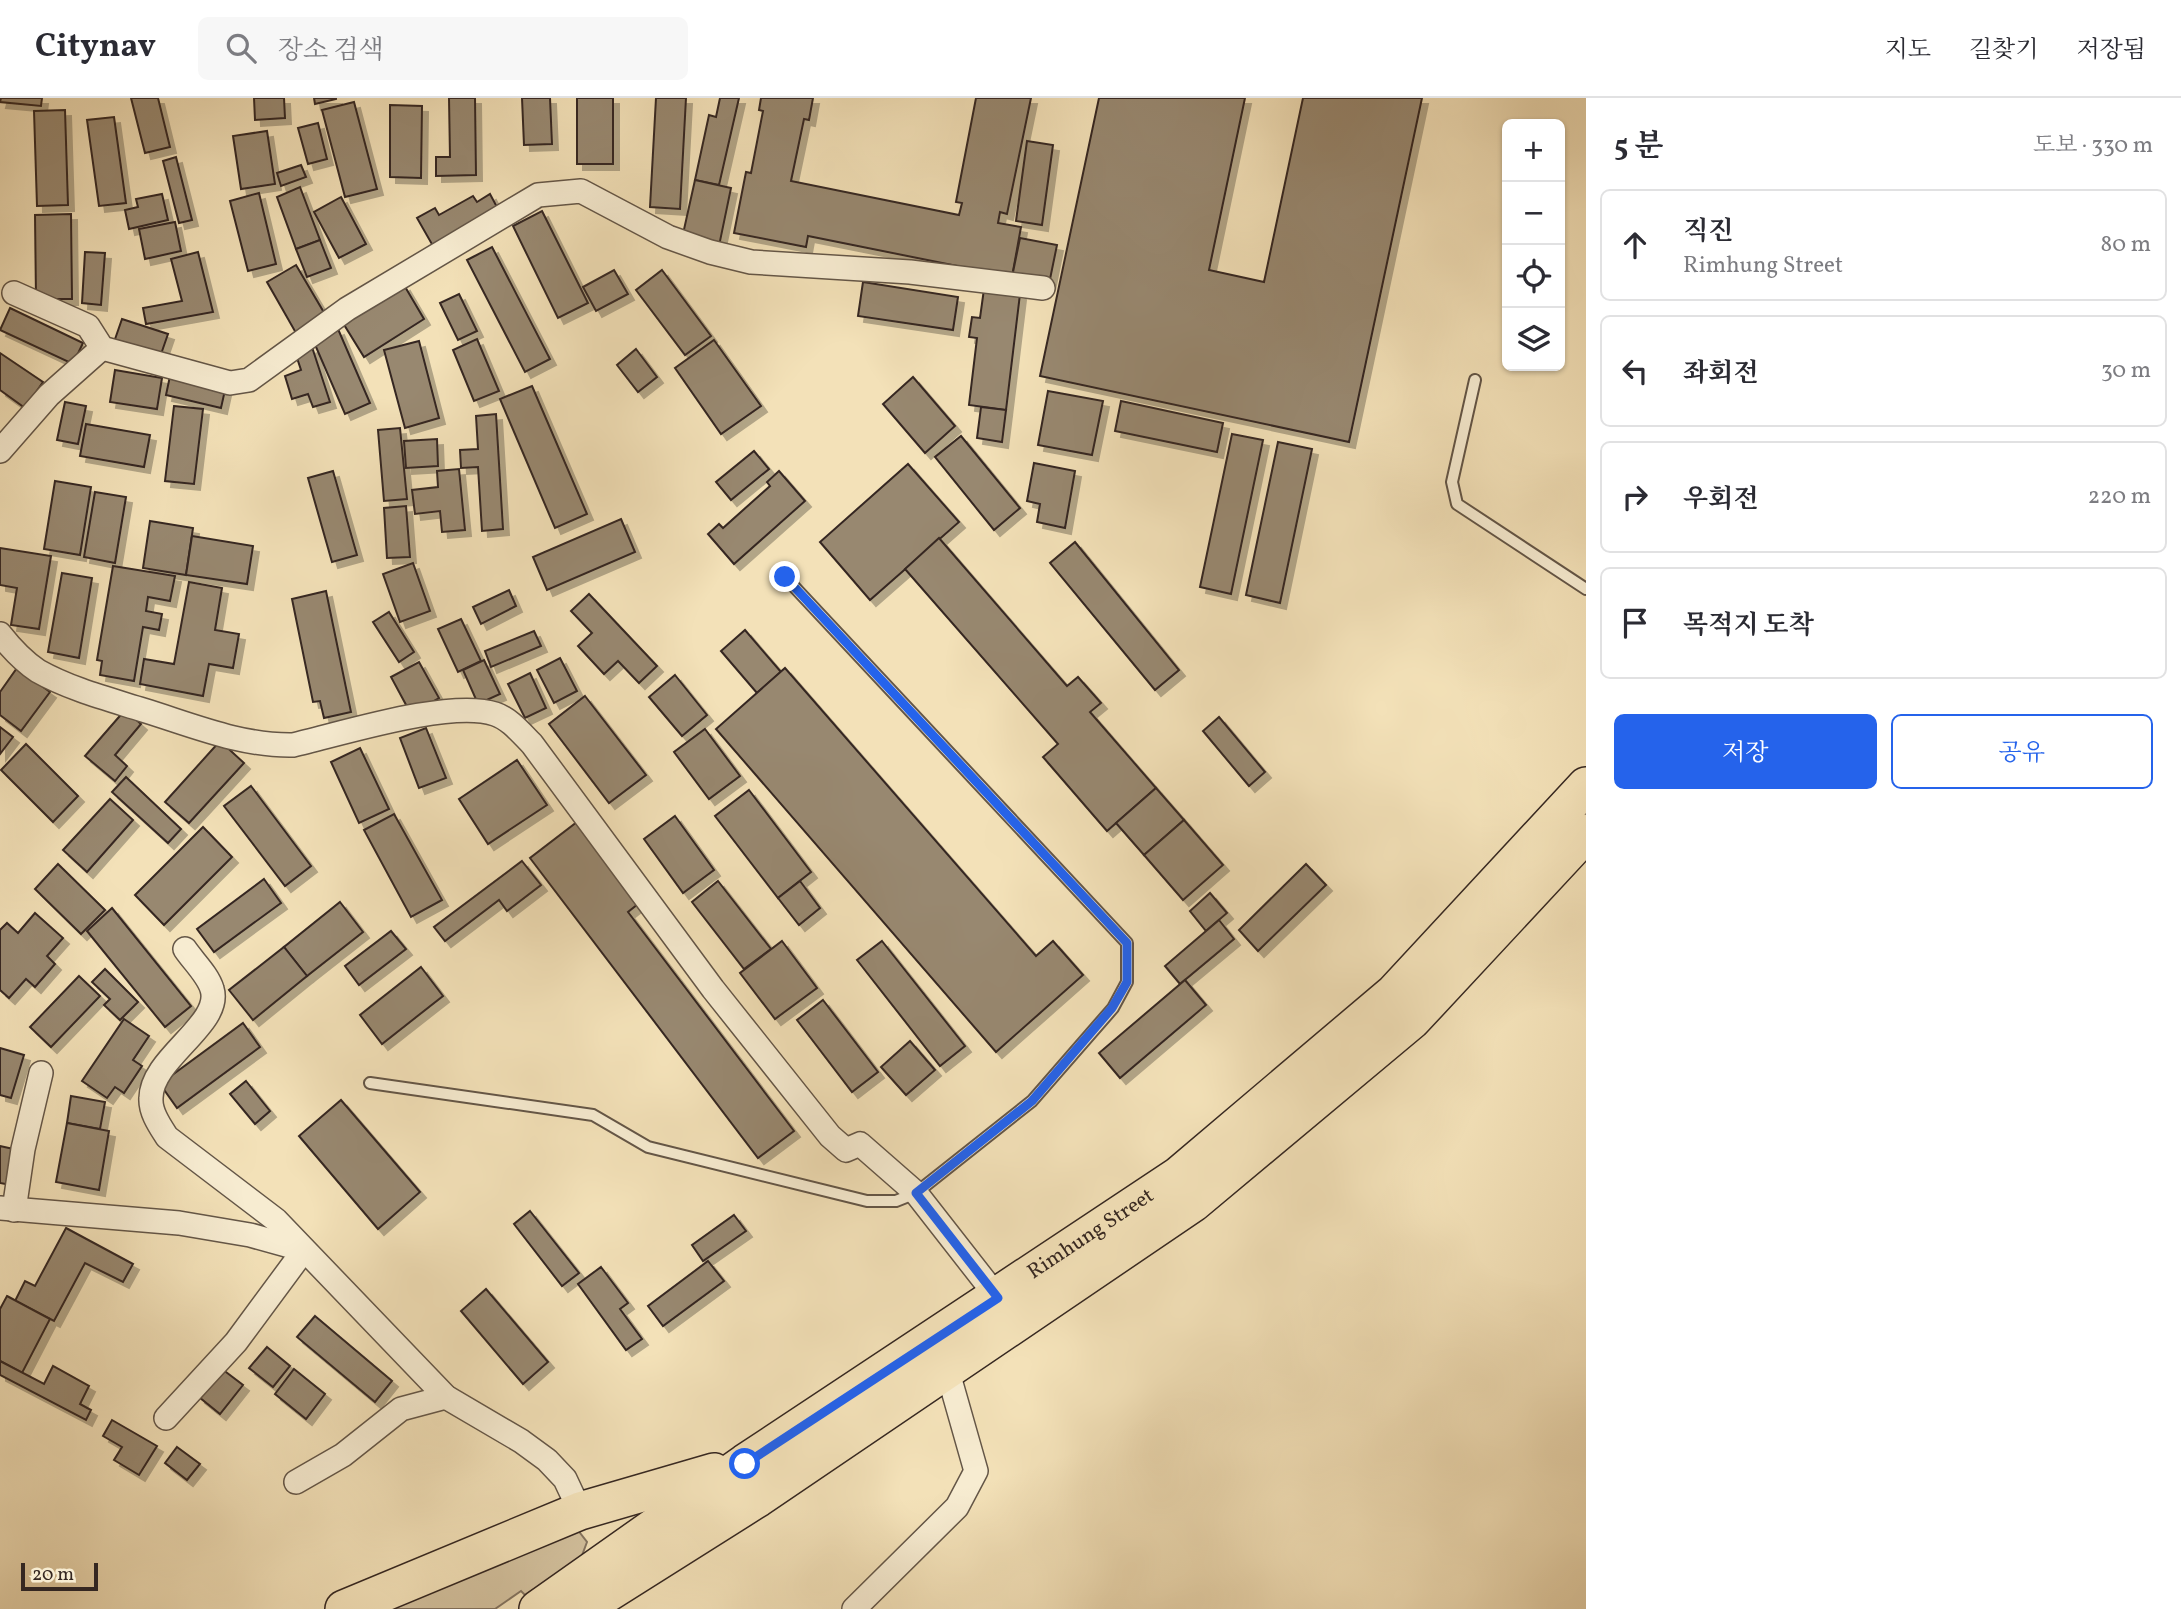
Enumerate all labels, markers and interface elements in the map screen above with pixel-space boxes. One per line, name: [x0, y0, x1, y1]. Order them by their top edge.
search box: [198, 17, 688, 80]
text: Citynav: [35, 25, 156, 71]
icon: search: [222, 29, 260, 67]
text: 장소 검색: [278, 33, 384, 69]
text: 지도: [1885, 34, 1931, 68]
text: 길찾기: [1969, 34, 2038, 68]
text: 저장됨: [2076, 34, 2146, 68]
map controls: [1502, 119, 1565, 371]
button: +: [1502, 119, 1565, 182]
text: 5 분: [1614, 126, 1663, 168]
text: 도보 · 330 m: [2033, 130, 2153, 162]
button: −: [1502, 182, 1565, 245]
text: 직진: [1683, 214, 1733, 250]
icon: ahead: [1616, 226, 1654, 264]
text: 80 m: [2101, 229, 2151, 261]
button: locate: [1502, 245, 1565, 308]
text: Rimhung Street: [1683, 250, 1843, 282]
button: layers: [1502, 308, 1565, 371]
icon: left: [1616, 352, 1654, 390]
text: 30 m: [2101, 355, 2151, 387]
text: 좌회전: [1683, 356, 1758, 392]
icon: right: [1616, 478, 1654, 516]
text: 220 m: [2088, 481, 2151, 513]
text: 우회전: [1683, 482, 1758, 518]
route end: [769, 561, 800, 592]
icon: arrive: [1616, 604, 1654, 642]
text: 목적지 도착: [1683, 608, 1814, 644]
button: 저장: [1614, 714, 1877, 789]
button: 공유: [1891, 714, 2153, 789]
street label: Rimhung Street: [1022, 1181, 1160, 1286]
route start: [729, 1448, 760, 1479]
scale bar: [21, 1560, 98, 1592]
text: 20 m: [32, 1562, 74, 1588]

